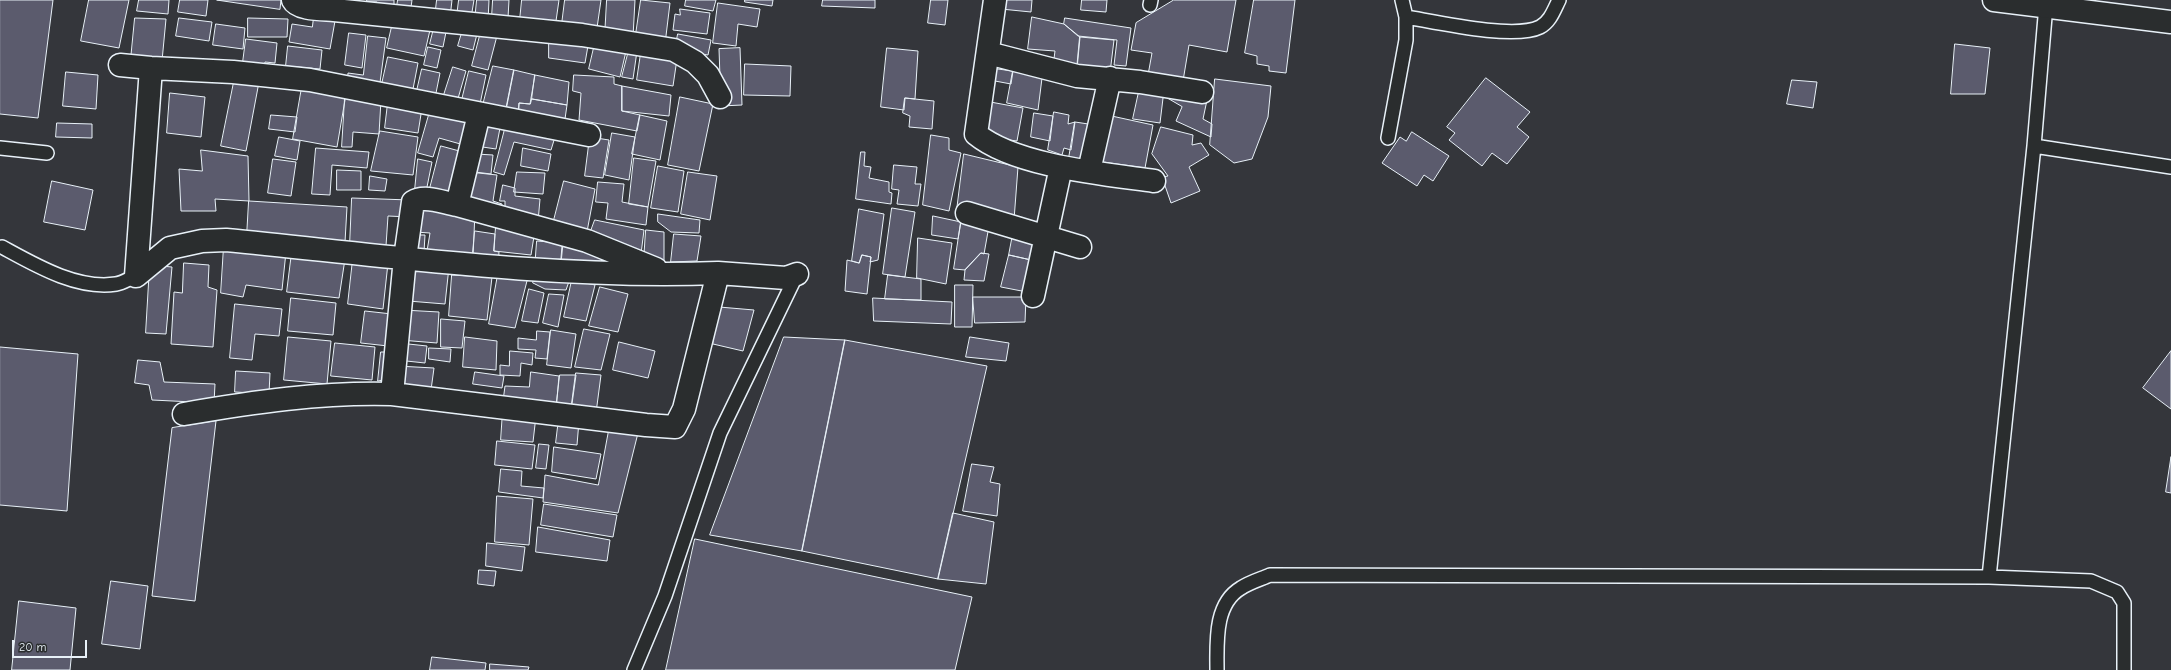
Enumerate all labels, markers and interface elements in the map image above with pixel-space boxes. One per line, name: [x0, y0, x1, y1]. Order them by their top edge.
scale bar: [14, 632, 89, 658]
text: 20 m: [19, 640, 47, 654]

